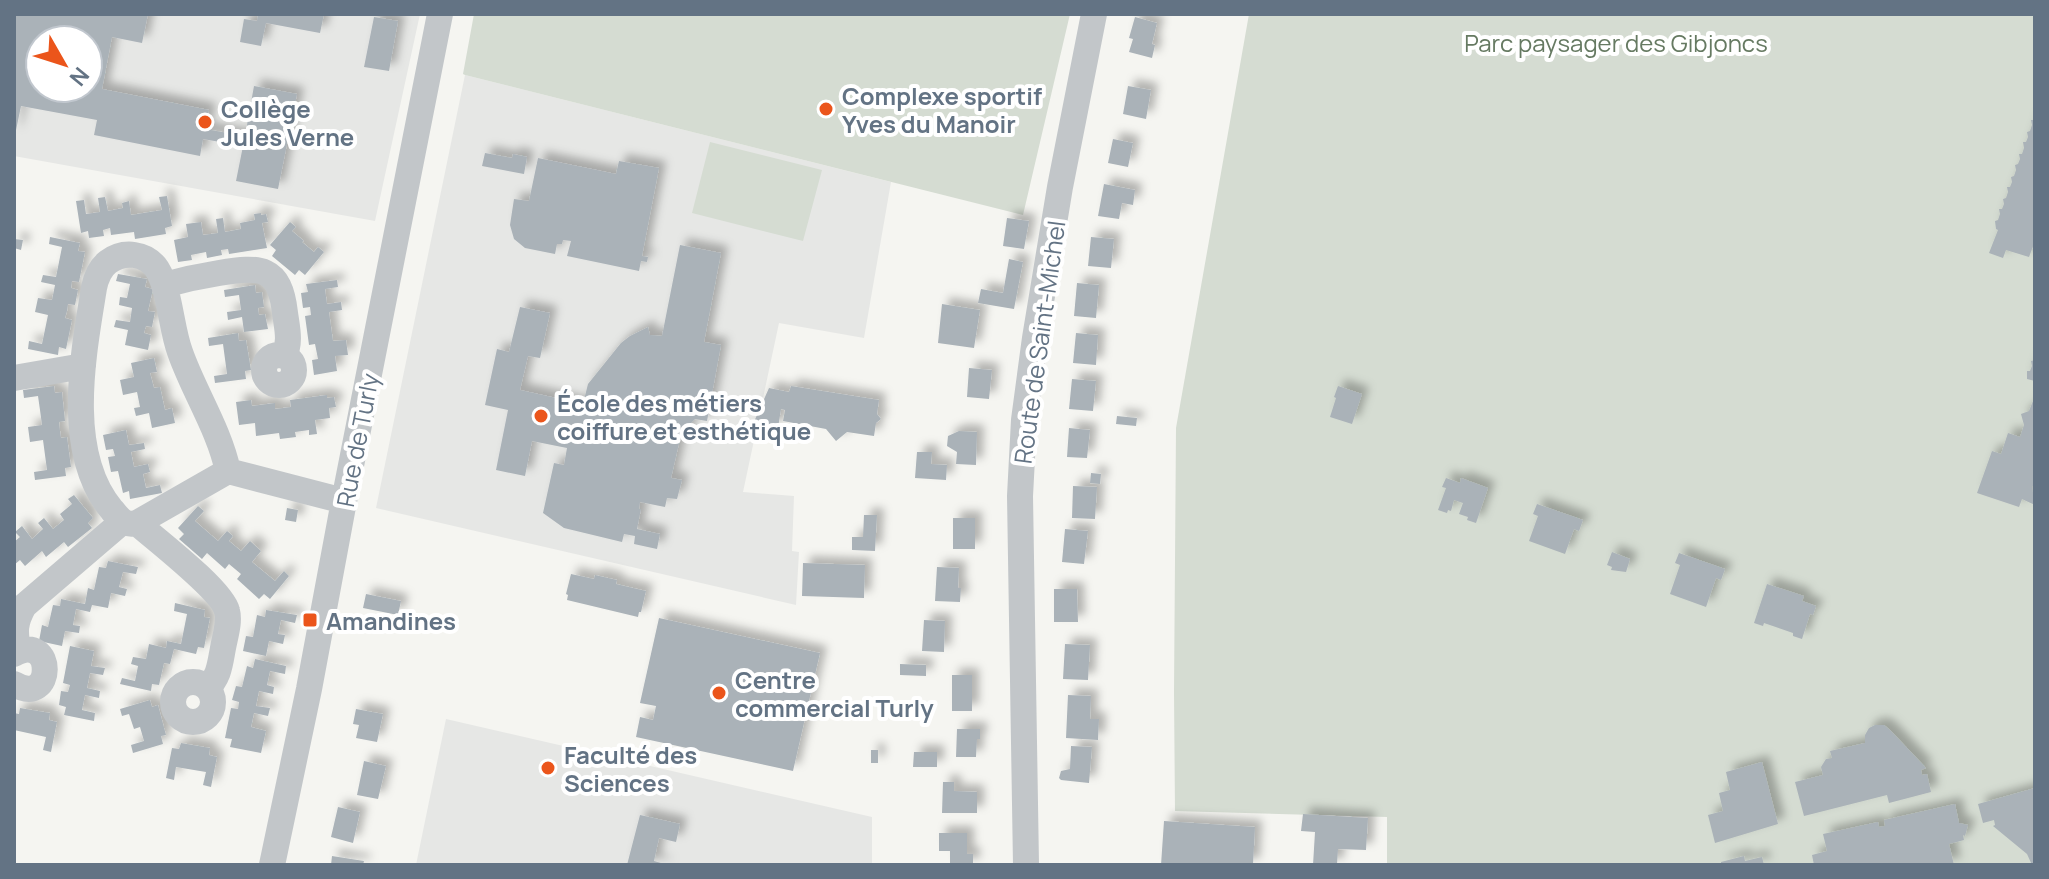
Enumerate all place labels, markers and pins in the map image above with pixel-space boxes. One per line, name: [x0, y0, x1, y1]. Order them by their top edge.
place label: Complexe sportif Yves du Manoir: [842, 79, 1042, 140]
place label: Collège Jules Verne: [221, 92, 354, 153]
marker: Complexe sportif Yves du Manoir: [817, 100, 835, 118]
marker: Collège Jules Verne: [196, 113, 214, 131]
place label: École des métiers coiffure et esthétique: [557, 386, 811, 447]
marker: École des métiers coiffure et esthétique: [532, 407, 550, 425]
place label: Amandines: [326, 604, 456, 637]
marker: Amandines: [301, 611, 319, 629]
place label: Centre commercial Turly: [735, 663, 934, 724]
marker: Centre commercial Turly: [710, 684, 728, 702]
place label: Faculté des Sciences: [564, 738, 697, 799]
marker: Faculté des Sciences: [539, 759, 557, 777]

